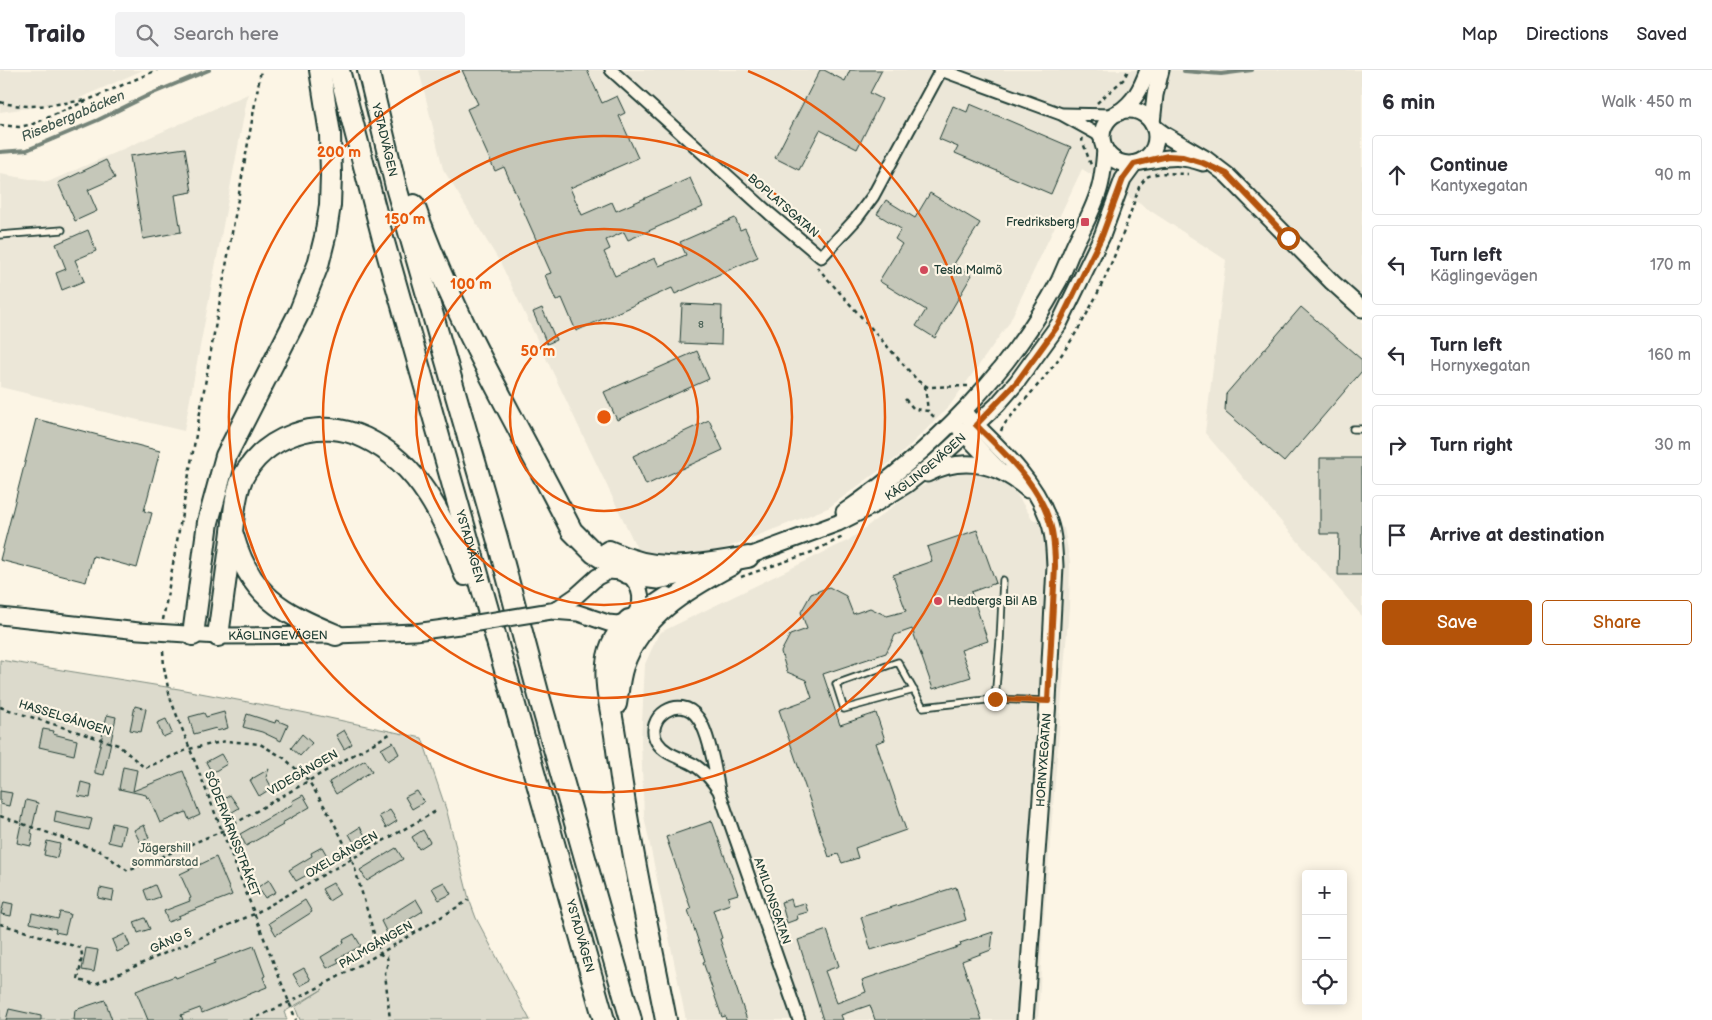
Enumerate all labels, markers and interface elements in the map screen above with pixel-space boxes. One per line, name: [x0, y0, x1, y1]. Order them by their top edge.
search box: [115, 12, 465, 57]
text: Trailo: [25, 20, 85, 49]
icon: search: [133, 21, 161, 49]
text: Search here: [173, 23, 279, 46]
text: Map: [1462, 24, 1498, 45]
text: Directions: [1526, 24, 1608, 45]
text: Saved: [1636, 24, 1687, 45]
water label: Risebergabäcken: [19, 86, 128, 145]
text: 6 min: [1382, 90, 1435, 115]
text: Walk · 450 m: [1602, 93, 1692, 112]
street label: YSTADVÄGEN: [368, 101, 401, 178]
text: 200 m: [317, 143, 361, 162]
text: Continue: [1430, 154, 1508, 177]
icon: ahead: [1383, 161, 1411, 189]
text: 90 m: [1655, 166, 1691, 185]
street label: BOPLATSGATAN: [744, 171, 822, 241]
text: Kantyxegatan: [1430, 177, 1528, 196]
text: 150 m: [384, 210, 426, 229]
place label: Fredriksberg: [1006, 215, 1075, 230]
marker: Fredriksberg: [1079, 216, 1091, 228]
route start: [1277, 227, 1300, 250]
text: Turn left: [1430, 244, 1502, 267]
icon: left: [1383, 251, 1411, 279]
text: 170 m: [1650, 256, 1691, 275]
place label: Tesla Malmö: [934, 263, 1002, 278]
marker: Tesla Malmö: [918, 264, 930, 276]
text: Käglingevägen: [1430, 267, 1538, 286]
text: 100 m: [450, 275, 492, 294]
house number: 8: [698, 319, 704, 331]
text: Turn left: [1430, 334, 1502, 357]
icon: left: [1383, 341, 1411, 369]
text: 50 m: [521, 342, 556, 361]
text: 160 m: [1648, 346, 1691, 365]
text: Hornyxegatan: [1430, 357, 1530, 376]
centre of rings: [595, 408, 613, 426]
street label: KÄGLINGEVÄGEN: [882, 430, 969, 504]
icon: right: [1383, 431, 1411, 459]
text: Turn right: [1430, 434, 1513, 457]
text: 30 m: [1654, 436, 1691, 455]
street label: YSTADVÄGEN: [452, 507, 487, 585]
icon: arrive: [1383, 521, 1411, 549]
text: Arrive at destination: [1430, 524, 1605, 547]
place label: Hedbergs Bil AB: [948, 594, 1037, 609]
marker: Hedbergs Bil AB: [932, 595, 944, 607]
button: Save: [1382, 600, 1532, 645]
button: Share: [1542, 600, 1692, 645]
street label: KÄGLINGEVÄGEN: [228, 627, 328, 643]
route end: [984, 688, 1007, 711]
street label: HASSELGÅNGEN: [17, 696, 113, 739]
street label: HORNYXEGATAN: [1033, 712, 1055, 808]
street label: VIDEGÅNGEN: [265, 746, 341, 799]
street label: SÖDERVÄRNSSTRÅKET: [201, 769, 264, 900]
street label: OXELGÅNGEN: [303, 827, 381, 882]
park label: Jägershill sommarstad: [132, 841, 198, 870]
street label: AMILONSGATAN: [750, 856, 794, 946]
map controls: [1302, 870, 1347, 1005]
button: +: [1302, 870, 1347, 915]
street label: YSTADVÄGEN: [563, 897, 598, 974]
button: −: [1302, 915, 1347, 960]
street label: PALMGÅNGEN: [336, 917, 415, 972]
street label: GÅNG 5: [147, 924, 194, 957]
button: locate: [1302, 960, 1347, 1005]

